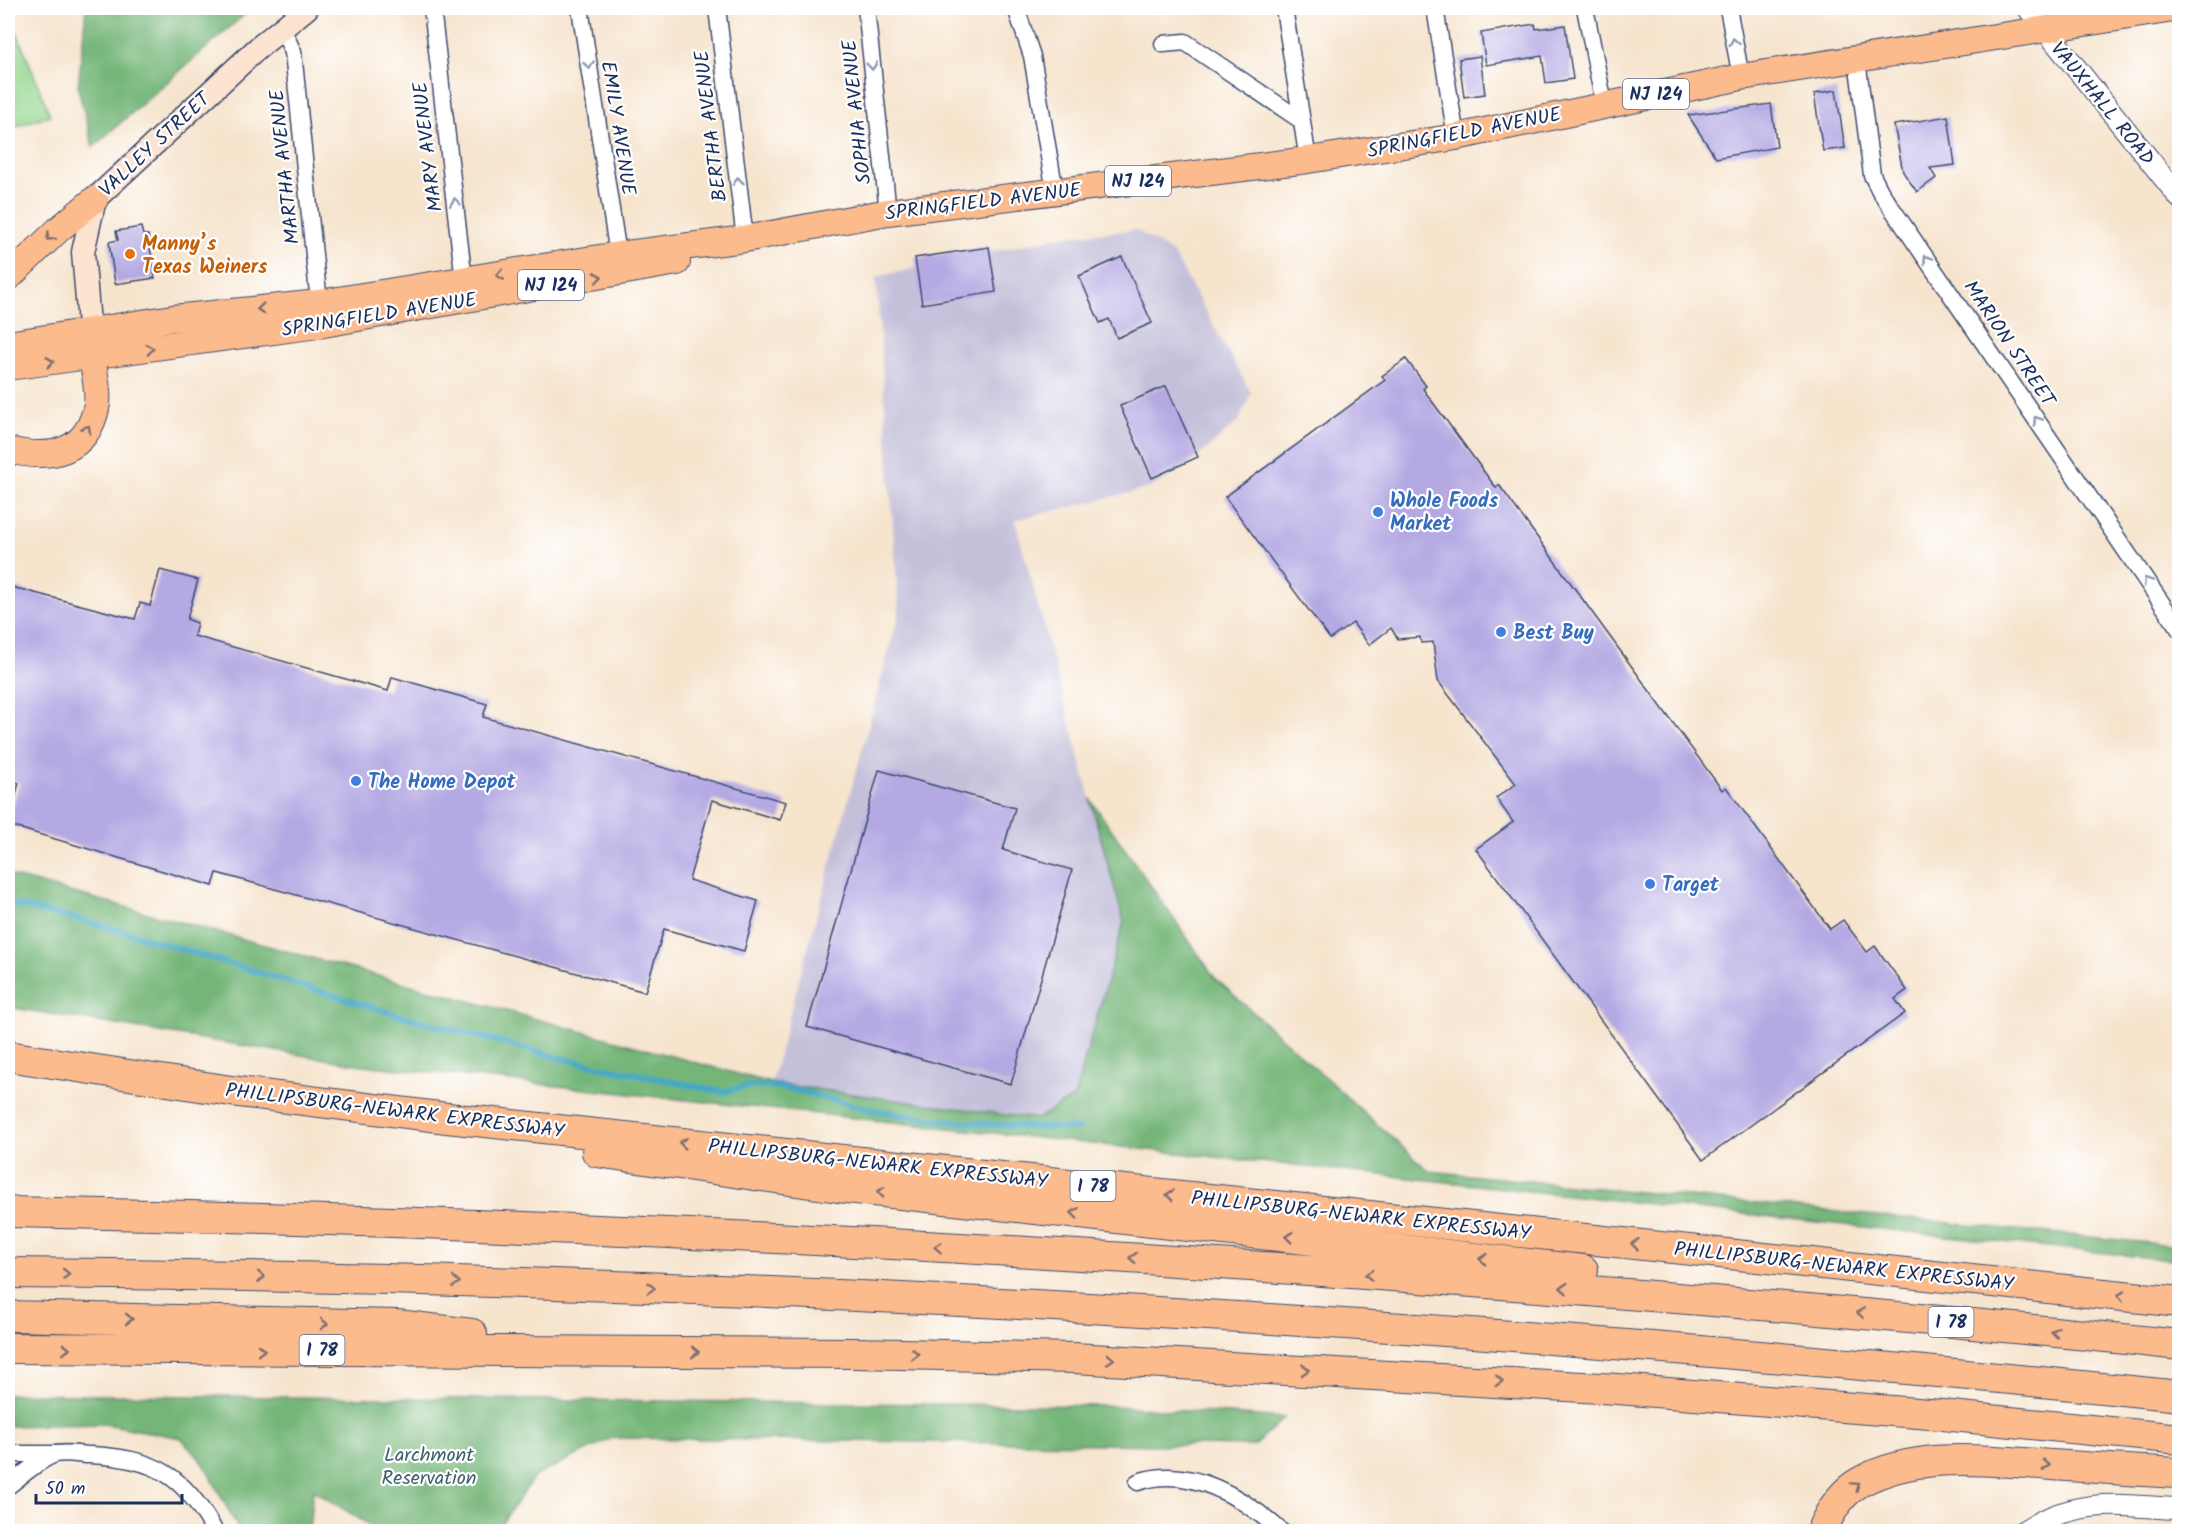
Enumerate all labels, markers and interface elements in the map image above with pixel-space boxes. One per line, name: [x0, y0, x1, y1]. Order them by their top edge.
street label: VAUXHALL ROAD: [2041, 35, 2162, 173]
street label: SOPHIA AVENUE: [834, 37, 881, 186]
one-way arrow: [1729, 38, 1741, 47]
street label: BERTHA AVENUE: [687, 47, 737, 203]
street label: EMILY AVENUE: [591, 59, 644, 199]
one-way arrow: [582, 61, 594, 70]
one-way arrow: [865, 61, 878, 70]
street label: MARY AVENUE: [405, 79, 453, 214]
road number: NJ 124: [1623, 79, 1689, 109]
street label: VALLEY STREET: [92, 83, 220, 206]
street label: MARTHA AVENUE: [262, 86, 310, 246]
street label: SPRINGFIELD AVENUE: [1365, 99, 1565, 168]
road number: NJ 124: [1105, 166, 1171, 196]
street label: SPRINGFIELD AVENUE: [884, 175, 1084, 231]
one-way arrow: [732, 176, 745, 186]
one-way arrow: [449, 198, 461, 207]
place label: Manny’s Texas Weiners: [142, 229, 268, 284]
one-way arrow: [47, 230, 57, 241]
marker: Manny’s Texas Weiners: [123, 247, 137, 261]
one-way arrow: [1923, 255, 1934, 266]
one-way arrow: [496, 268, 506, 281]
road number: NJ 124: [518, 270, 584, 300]
one-way arrow: [593, 271, 603, 284]
street label: MARION STREET: [1954, 274, 2064, 416]
street label: SPRINGFIELD AVENUE: [280, 285, 480, 347]
one-way arrow: [256, 302, 265, 315]
one-way arrow: [146, 343, 155, 355]
one-way arrow: [45, 356, 55, 369]
one-way arrow: [2033, 416, 2044, 427]
one-way arrow: [80, 424, 91, 435]
place label: Whole Foods Market: [1390, 486, 1499, 541]
marker: Whole Foods Market: [1371, 505, 1385, 519]
one-way arrow: [2143, 577, 2154, 588]
place label: Best Buy: [1513, 618, 1595, 650]
marker: Best Buy: [1494, 625, 1508, 639]
place label: The Home Depot: [368, 767, 517, 799]
marker: The Home Depot: [349, 774, 363, 788]
place label: Target: [1662, 870, 1720, 902]
marker: Target: [1643, 877, 1657, 891]
street label: PHILLIPSBURG-NEWARK EXPRESSWAY: [223, 1075, 568, 1149]
street label: PHILLIPSBURG-NEWARK EXPRESSWAY: [706, 1131, 1051, 1199]
one-way arrow: [679, 1137, 688, 1150]
road number: I 78: [1070, 1171, 1116, 1201]
street label: PHILLIPSBURG-NEWARK EXPRESSWAY: [1189, 1183, 1534, 1251]
one-way arrow: [876, 1186, 886, 1198]
one-way arrow: [1165, 1189, 1174, 1201]
one-way arrow: [1070, 1207, 1079, 1220]
one-way arrow: [1285, 1231, 1294, 1244]
street label: PHILLIPSBURG-NEWARK EXPRESSWAY: [1672, 1234, 2017, 1302]
one-way arrow: [1631, 1238, 1640, 1251]
one-way arrow: [934, 1240, 943, 1253]
one-way arrow: [1128, 1252, 1137, 1265]
one-way arrow: [1479, 1253, 1488, 1266]
one-way arrow: [61, 1268, 70, 1280]
one-way arrow: [1365, 1268, 1374, 1281]
one-way arrow: [256, 1271, 265, 1283]
one-way arrow: [451, 1275, 460, 1288]
one-way arrow: [646, 1281, 655, 1294]
one-way arrow: [1559, 1282, 1568, 1295]
one-way arrow: [2117, 1290, 2126, 1303]
one-way arrow: [1856, 1307, 1865, 1320]
road number: I 78: [1928, 1307, 1974, 1337]
one-way arrow: [124, 1313, 133, 1325]
one-way arrow: [319, 1317, 328, 1330]
one-way arrow: [2050, 1326, 2059, 1339]
road number: I 78: [300, 1335, 344, 1365]
one-way arrow: [61, 1343, 70, 1355]
one-way arrow: [256, 1343, 265, 1356]
one-way arrow: [691, 1346, 700, 1358]
one-way arrow: [910, 1348, 919, 1360]
one-way arrow: [1105, 1353, 1114, 1366]
one-way arrow: [1300, 1363, 1309, 1376]
one-way arrow: [1495, 1374, 1504, 1387]
park label: Larchmont Reservation: [382, 1440, 476, 1495]
one-way arrow: [2041, 1458, 2050, 1471]
scale bar: [36, 1467, 182, 1505]
text: 50 m: [45, 1475, 85, 1504]
one-way arrow: [1850, 1482, 1861, 1493]

